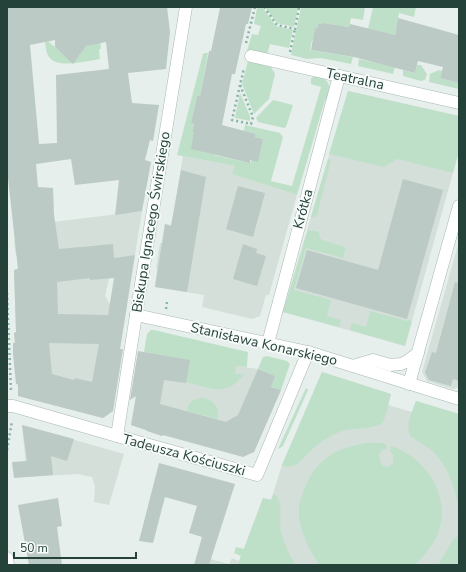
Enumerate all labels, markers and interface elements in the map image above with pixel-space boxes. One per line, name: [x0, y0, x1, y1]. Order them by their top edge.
street label: Teatralna: [324, 64, 386, 94]
street label: Biskupa Ignacego Świrskiego: [127, 130, 175, 314]
street label: Krótka: [289, 187, 317, 231]
street label: Stanisława Konarskiego: [189, 318, 339, 370]
street label: Tadeusza Kościuszki: [120, 429, 248, 481]
scale bar: [14, 534, 136, 560]
text: 50 m: [20, 540, 48, 556]

